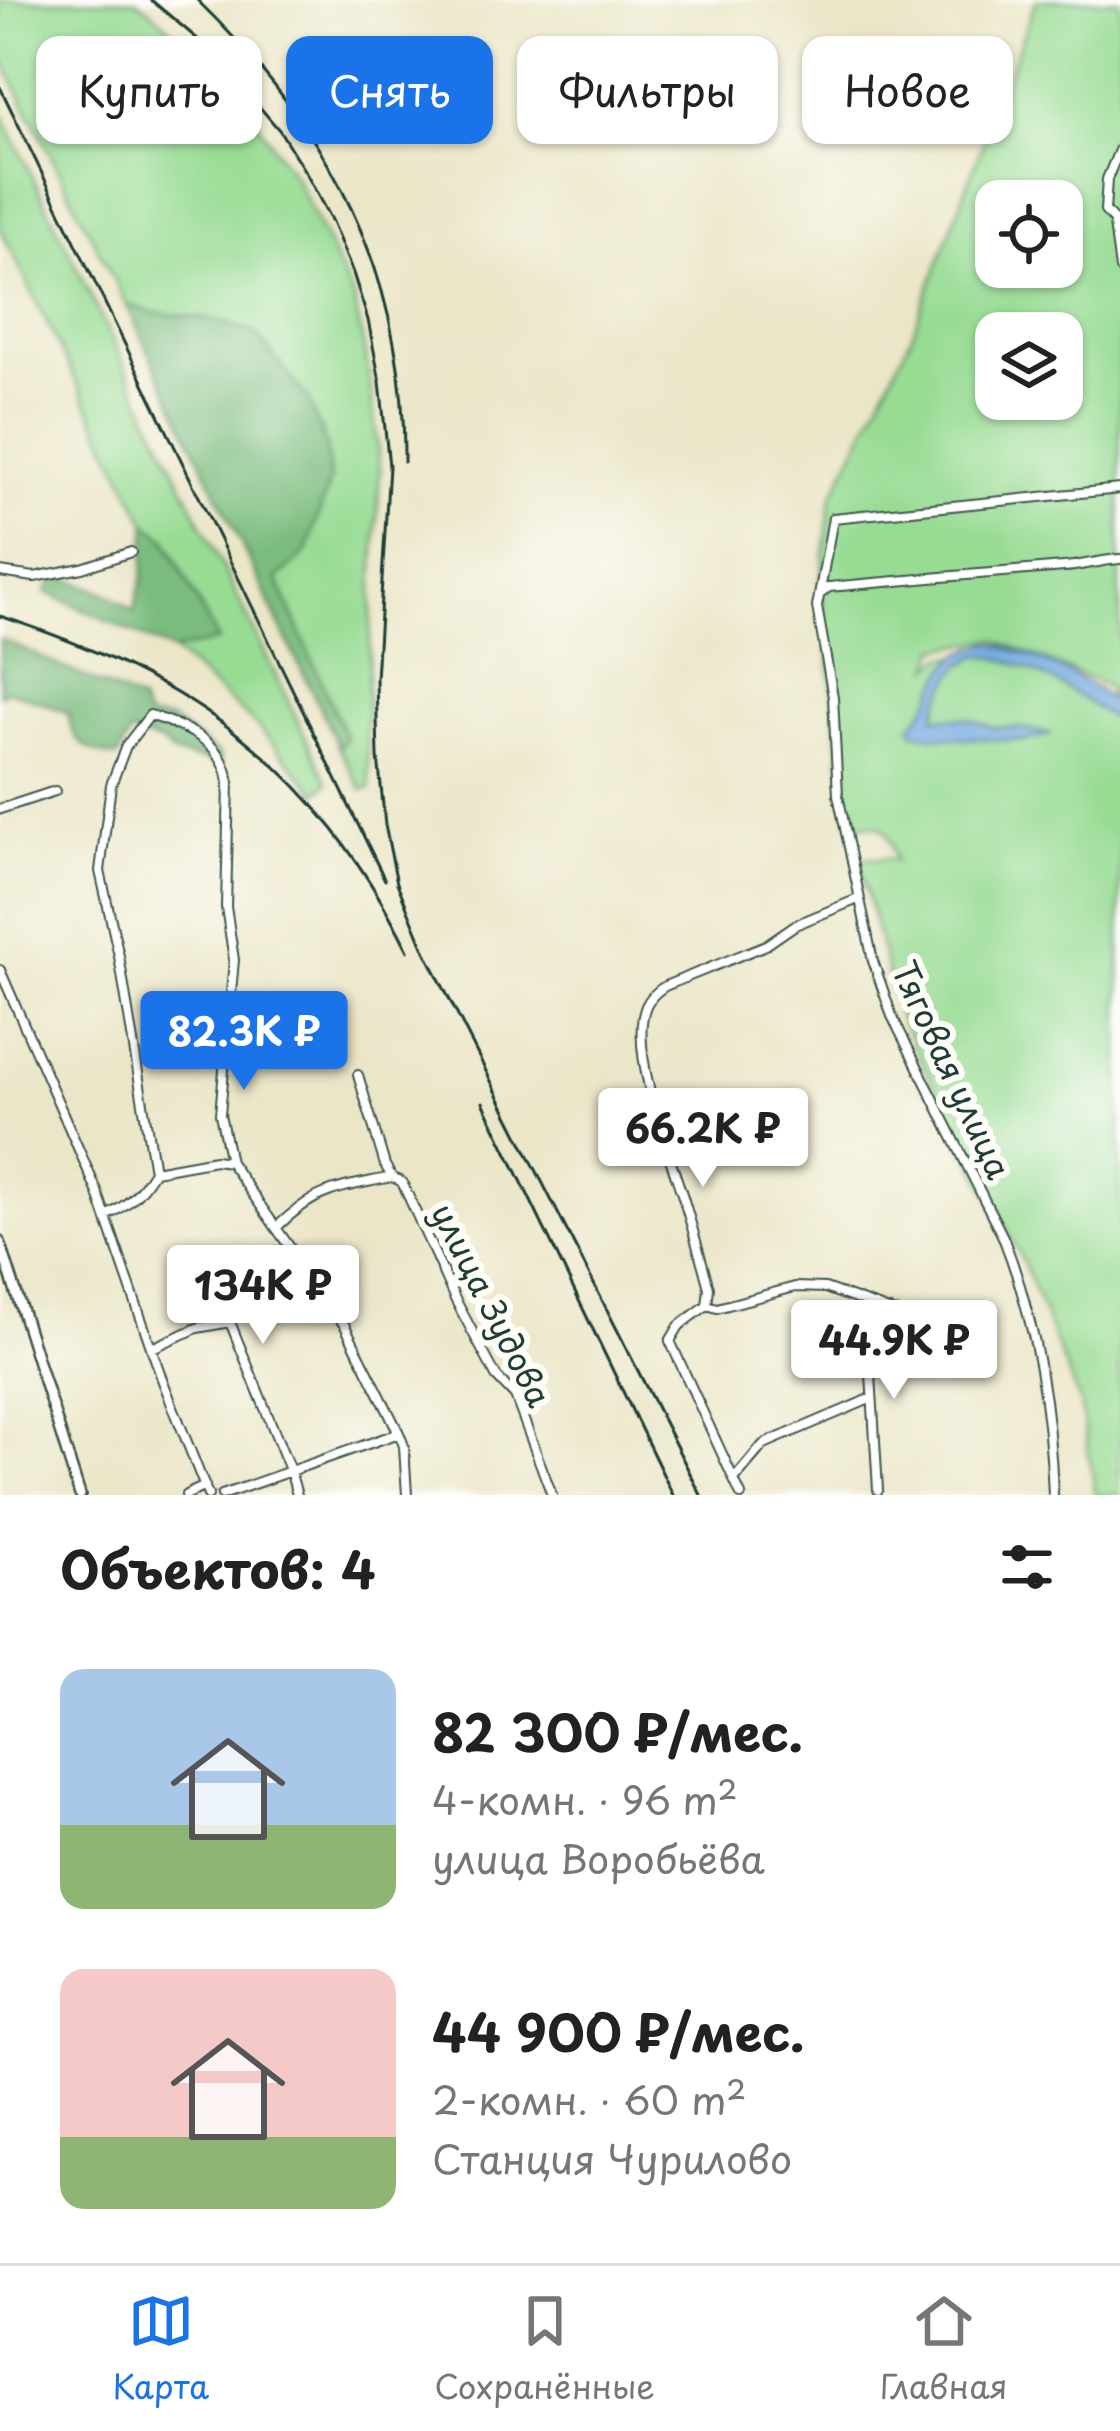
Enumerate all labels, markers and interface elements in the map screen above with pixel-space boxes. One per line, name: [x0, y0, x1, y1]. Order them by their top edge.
chip: Купить: [36, 36, 262, 144]
chip: Снять: [286, 36, 493, 144]
chip: Фильтры: [517, 36, 778, 144]
chip: Новое: [802, 36, 1013, 144]
map controls: [975, 180, 1083, 420]
button: locate: [975, 180, 1083, 288]
button: layers: [975, 312, 1083, 420]
street label: Тяговая улица: [880, 952, 1025, 1187]
pin: 82.3K ₽: [133, 991, 355, 1093]
text: 82.3K ₽: [168, 1000, 320, 1059]
pin: 66.2K ₽: [592, 1088, 814, 1190]
text: 66.2K ₽: [625, 1097, 781, 1156]
street label: улица Зудова: [420, 1193, 566, 1415]
pin: 134K ₽: [165, 1245, 361, 1347]
text: 134K ₽: [194, 1254, 332, 1313]
pin: 44.9K ₽: [783, 1300, 1005, 1402]
text: 44.9K ₽: [818, 1309, 970, 1368]
text: Объектов: 4: [60, 1529, 376, 1606]
icon: filters: [994, 1534, 1060, 1600]
text: 82 300 ₽/мес.: [432, 1692, 803, 1769]
icon: home: [156, 1717, 300, 1861]
text: 4-комн. · 96 m²: [432, 1769, 738, 1828]
text: улица Воробьёва: [432, 1828, 765, 1887]
text: 44 900 ₽/мес.: [432, 1992, 804, 2069]
icon: home: [156, 2017, 300, 2161]
text: 2-комн. · 60 m²: [432, 2069, 747, 2128]
text: Станция Чурилово: [432, 2128, 792, 2187]
tab: Карта: [112, 2288, 209, 2410]
tab: Сохранённые: [434, 2288, 655, 2410]
tab: Главная: [880, 2288, 1008, 2410]

